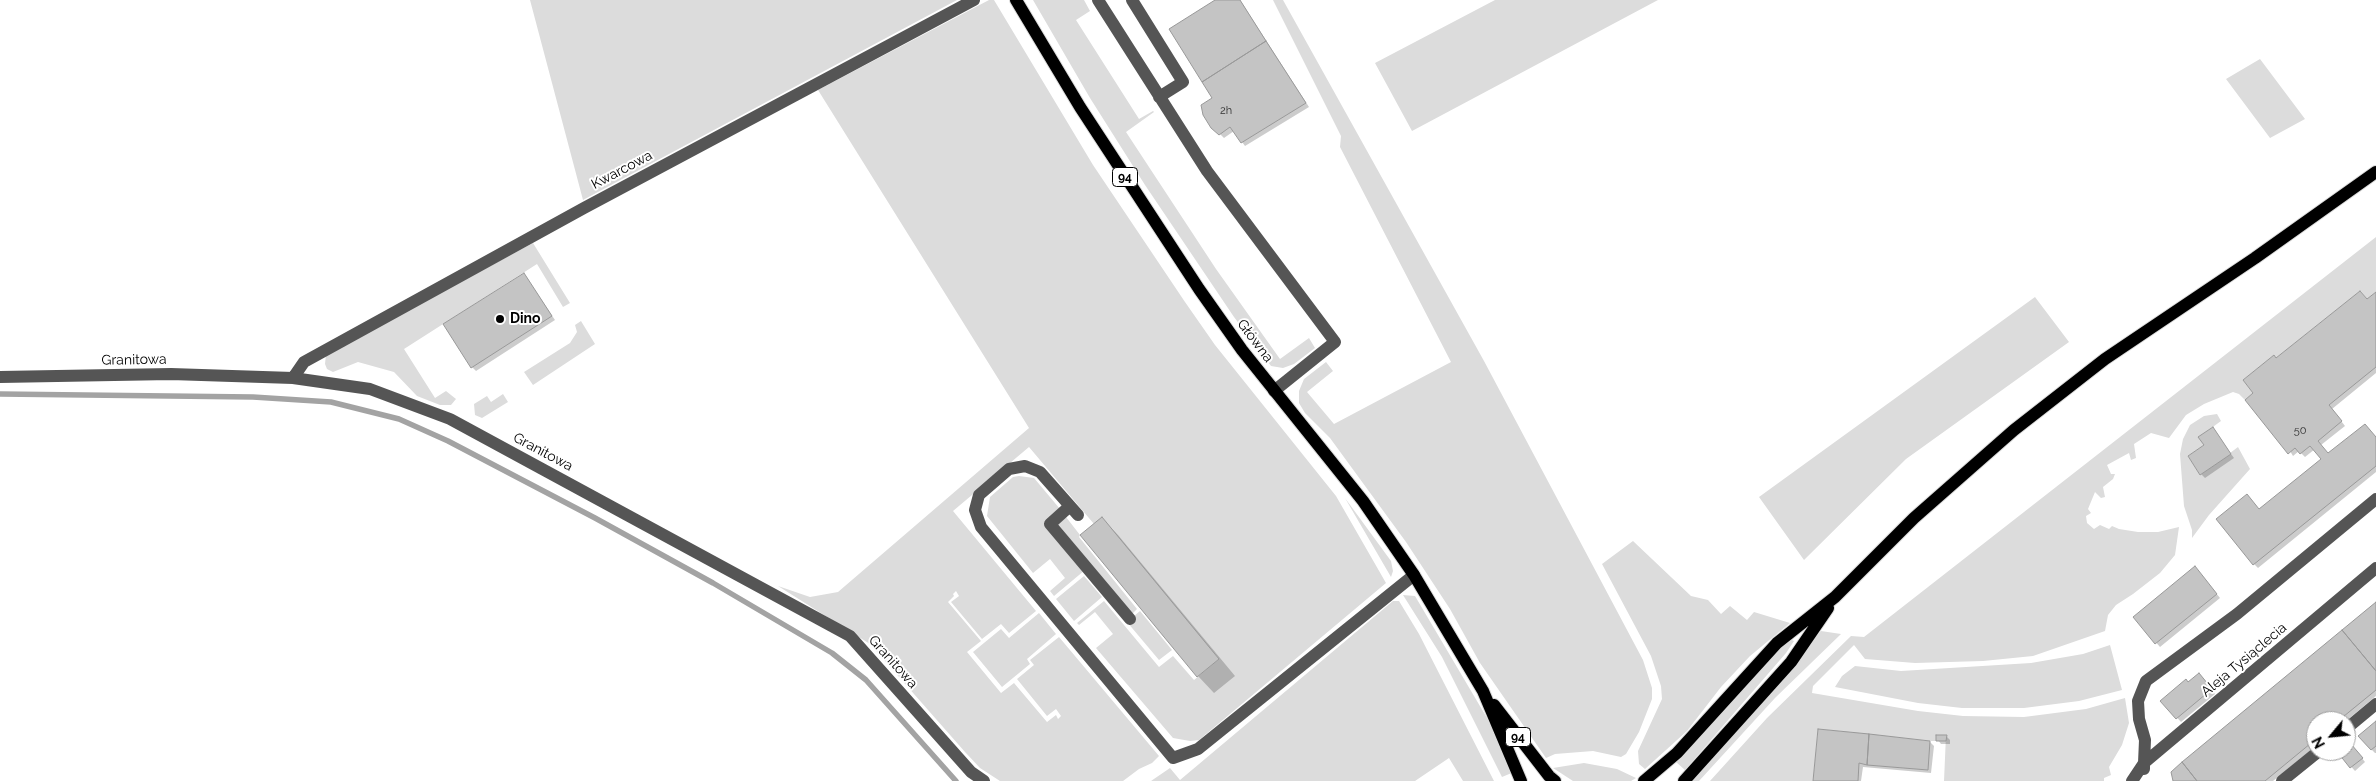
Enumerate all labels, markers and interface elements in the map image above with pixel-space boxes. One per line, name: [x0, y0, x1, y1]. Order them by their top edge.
house number: 2h: [1220, 104, 1232, 118]
street label: Kwarcowa: [589, 147, 655, 193]
road number: 94: [1112, 168, 1138, 186]
place label: Dino: [510, 311, 541, 327]
marker: Dino: [494, 313, 506, 325]
street label: Główna: [1233, 316, 1277, 366]
street label: Granitowa: [101, 351, 167, 369]
house number: 50: [2294, 424, 2306, 438]
street label: Granitowa: [510, 429, 576, 475]
street label: Aleja Tysiąclecia: [2198, 619, 2290, 701]
street label: Granitowa: [865, 632, 921, 692]
north arrow: [2306, 711, 2356, 761]
road number: 94: [1506, 728, 1530, 746]
text: N: [2309, 734, 2328, 751]

